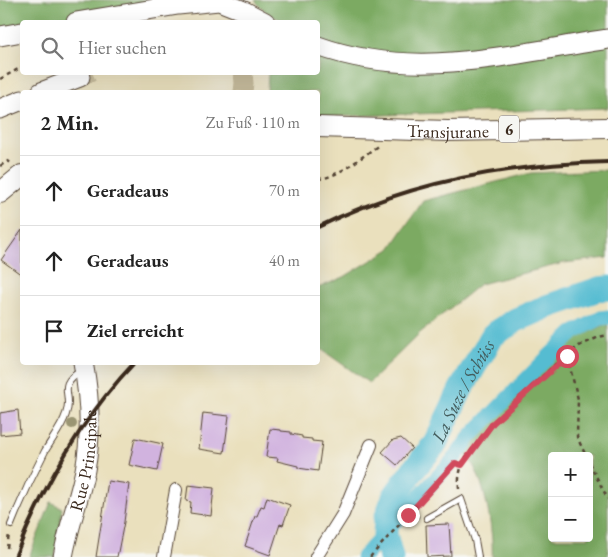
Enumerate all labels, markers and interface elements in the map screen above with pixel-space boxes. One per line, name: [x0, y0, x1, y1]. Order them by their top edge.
search box: [20, 20, 320, 75]
icon: search: [38, 34, 66, 62]
text: Hier suchen: [78, 35, 167, 60]
text: 2 Min.: [40, 109, 99, 136]
text: Zu Fuß · 110 m: [206, 112, 300, 133]
road number: 6: [499, 116, 519, 142]
street label: Transjurane: [407, 118, 489, 143]
icon: ahead: [40, 177, 68, 205]
text: Geradeaus: [87, 178, 169, 203]
text: 70 m: [269, 180, 300, 201]
icon: ahead: [40, 247, 68, 275]
text: Geradeaus: [87, 248, 169, 273]
text: 40 m: [269, 250, 300, 271]
icon: arrive: [40, 317, 68, 345]
text: Ziel erreicht: [87, 318, 184, 343]
water label: La Suze / Schüss: [425, 334, 501, 448]
route start: [556, 345, 579, 368]
street label: Rue Principale: [64, 410, 101, 514]
map controls: [548, 452, 593, 542]
button: +: [548, 452, 593, 497]
button: −: [548, 497, 593, 542]
route end: [397, 504, 420, 527]

